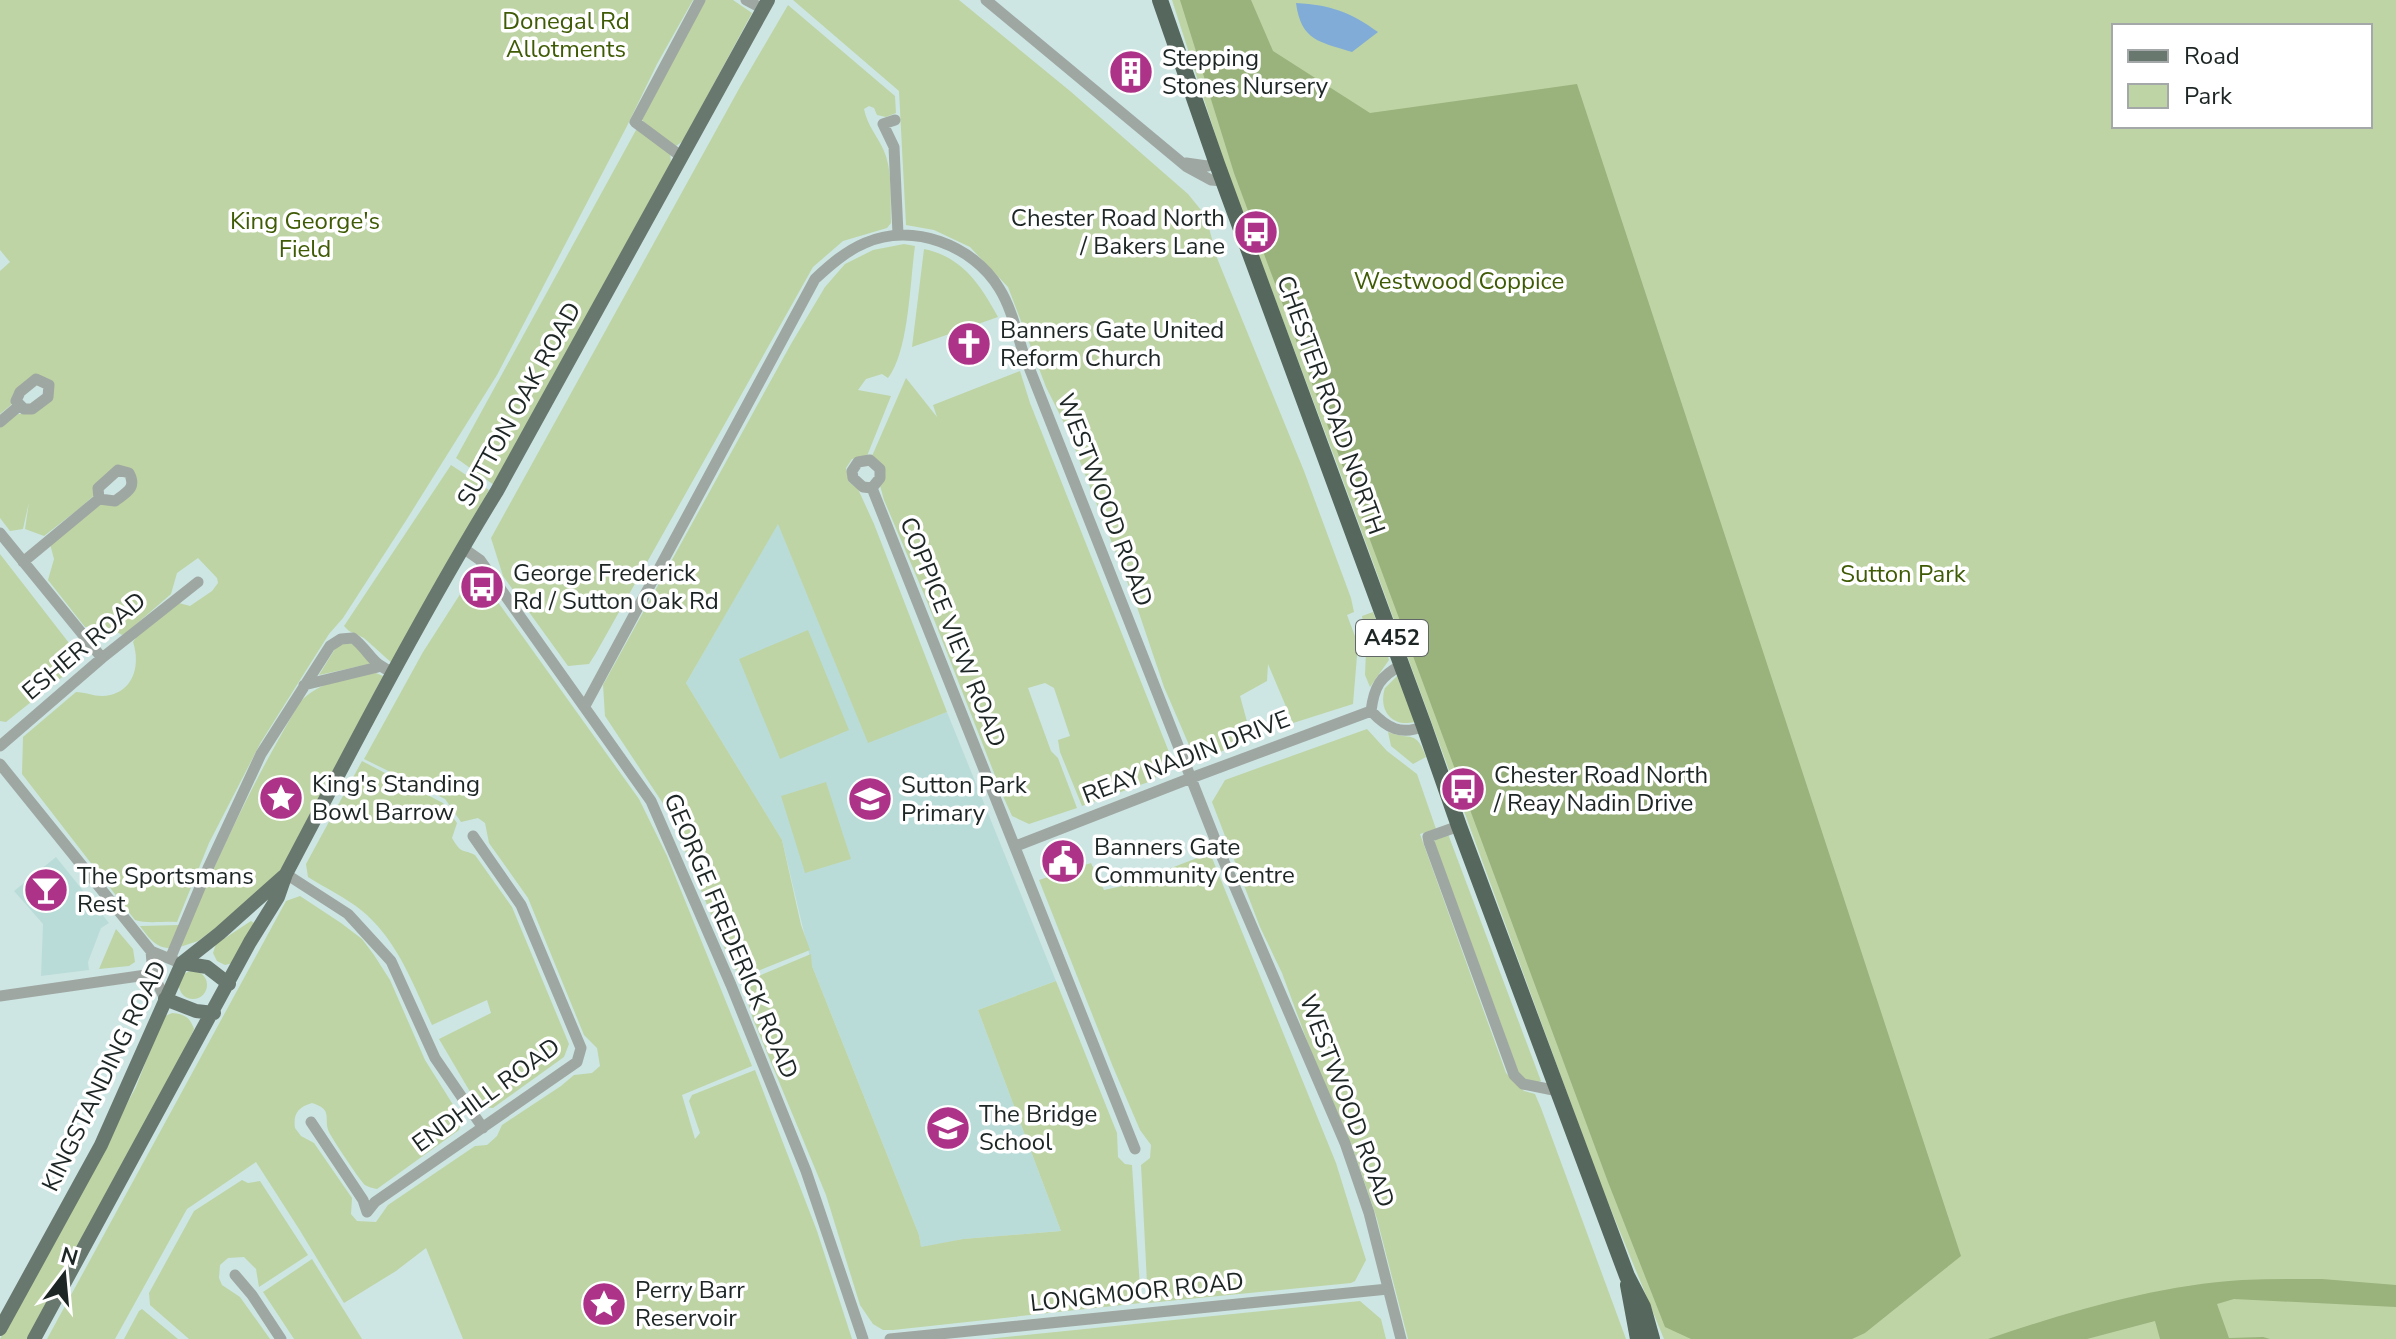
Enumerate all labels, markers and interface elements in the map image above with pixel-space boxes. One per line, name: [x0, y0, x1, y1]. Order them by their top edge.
park label: Donegal Rd Allotments: [502, 5, 630, 65]
legend: [2112, 24, 2372, 128]
text: Road: [2184, 40, 2240, 72]
place label: Stepping Stones Nursery: [1162, 42, 1329, 102]
building icon: Stepping Stones Nursery: [1107, 48, 1155, 96]
text: Park: [2184, 80, 2233, 112]
place label: Chester Road North / Bakers Lane: [1011, 202, 1225, 262]
park label: King George's Field: [230, 205, 380, 265]
bus stop icon: Chester Road North / Bakers Lane: [1232, 208, 1280, 256]
park label: Westwood Coppice: [1354, 265, 1564, 297]
street label: CHESTER ROAD NORTH: [1269, 271, 1393, 539]
street label: SUTTON OAK ROAD: [450, 296, 588, 512]
place label: Banners Gate United Reform Church: [1000, 314, 1224, 374]
church icon: Banners Gate United Reform Church: [945, 320, 993, 368]
street label: WESTWOOD ROAD: [1050, 389, 1160, 611]
street label: COPPICE VIEW ROAD: [892, 512, 1014, 752]
place label: George Frederick Rd / Sutton Oak Rd: [513, 557, 719, 617]
park label: Sutton Park: [1840, 558, 1967, 590]
bus stop icon: George Frederick Rd / Sutton Oak Rd: [458, 563, 506, 611]
street label: ESHER ROAD: [15, 585, 153, 707]
road number: A452: [1356, 620, 1428, 656]
street label: REAY NADIN DRIVE: [1078, 703, 1294, 811]
place label: Chester Road North / Reay Nadin Drive: [1493, 759, 1708, 819]
bus stop icon: Chester Road North / Reay Nadin Drive: [1439, 765, 1487, 813]
place label: King's Standing Bowl Barrow: [312, 768, 480, 828]
place label: Sutton Park Primary: [901, 769, 1028, 829]
place icon: King's Standing Bowl Barrow: [257, 774, 305, 822]
school or university icon: Sutton Park Primary: [846, 775, 894, 823]
street label: GEORGE FREDERICK ROAD: [656, 788, 806, 1084]
place label: Banners Gate Community Centre: [1094, 831, 1295, 891]
public building icon: Banners Gate Community Centre: [1039, 837, 1087, 885]
place label: The Sportsmans Rest: [77, 860, 254, 920]
bar icon: The Sportsmans Rest: [22, 866, 70, 914]
street label: KINGSTANDING ROAD: [34, 955, 174, 1197]
street label: WESTWOOD ROAD: [1292, 990, 1402, 1212]
street label: ENDHILL ROAD: [406, 1030, 566, 1160]
place label: The Bridge School: [979, 1098, 1097, 1158]
school or university icon: The Bridge School: [924, 1104, 972, 1152]
north arrow: [24, 1235, 104, 1315]
text: N: [57, 1240, 81, 1273]
street label: LONGMOOR ROAD: [1029, 1265, 1245, 1319]
place label: Perry Barr Reservoir: [635, 1274, 745, 1334]
place icon: Perry Barr Reservoir: [580, 1280, 628, 1328]

